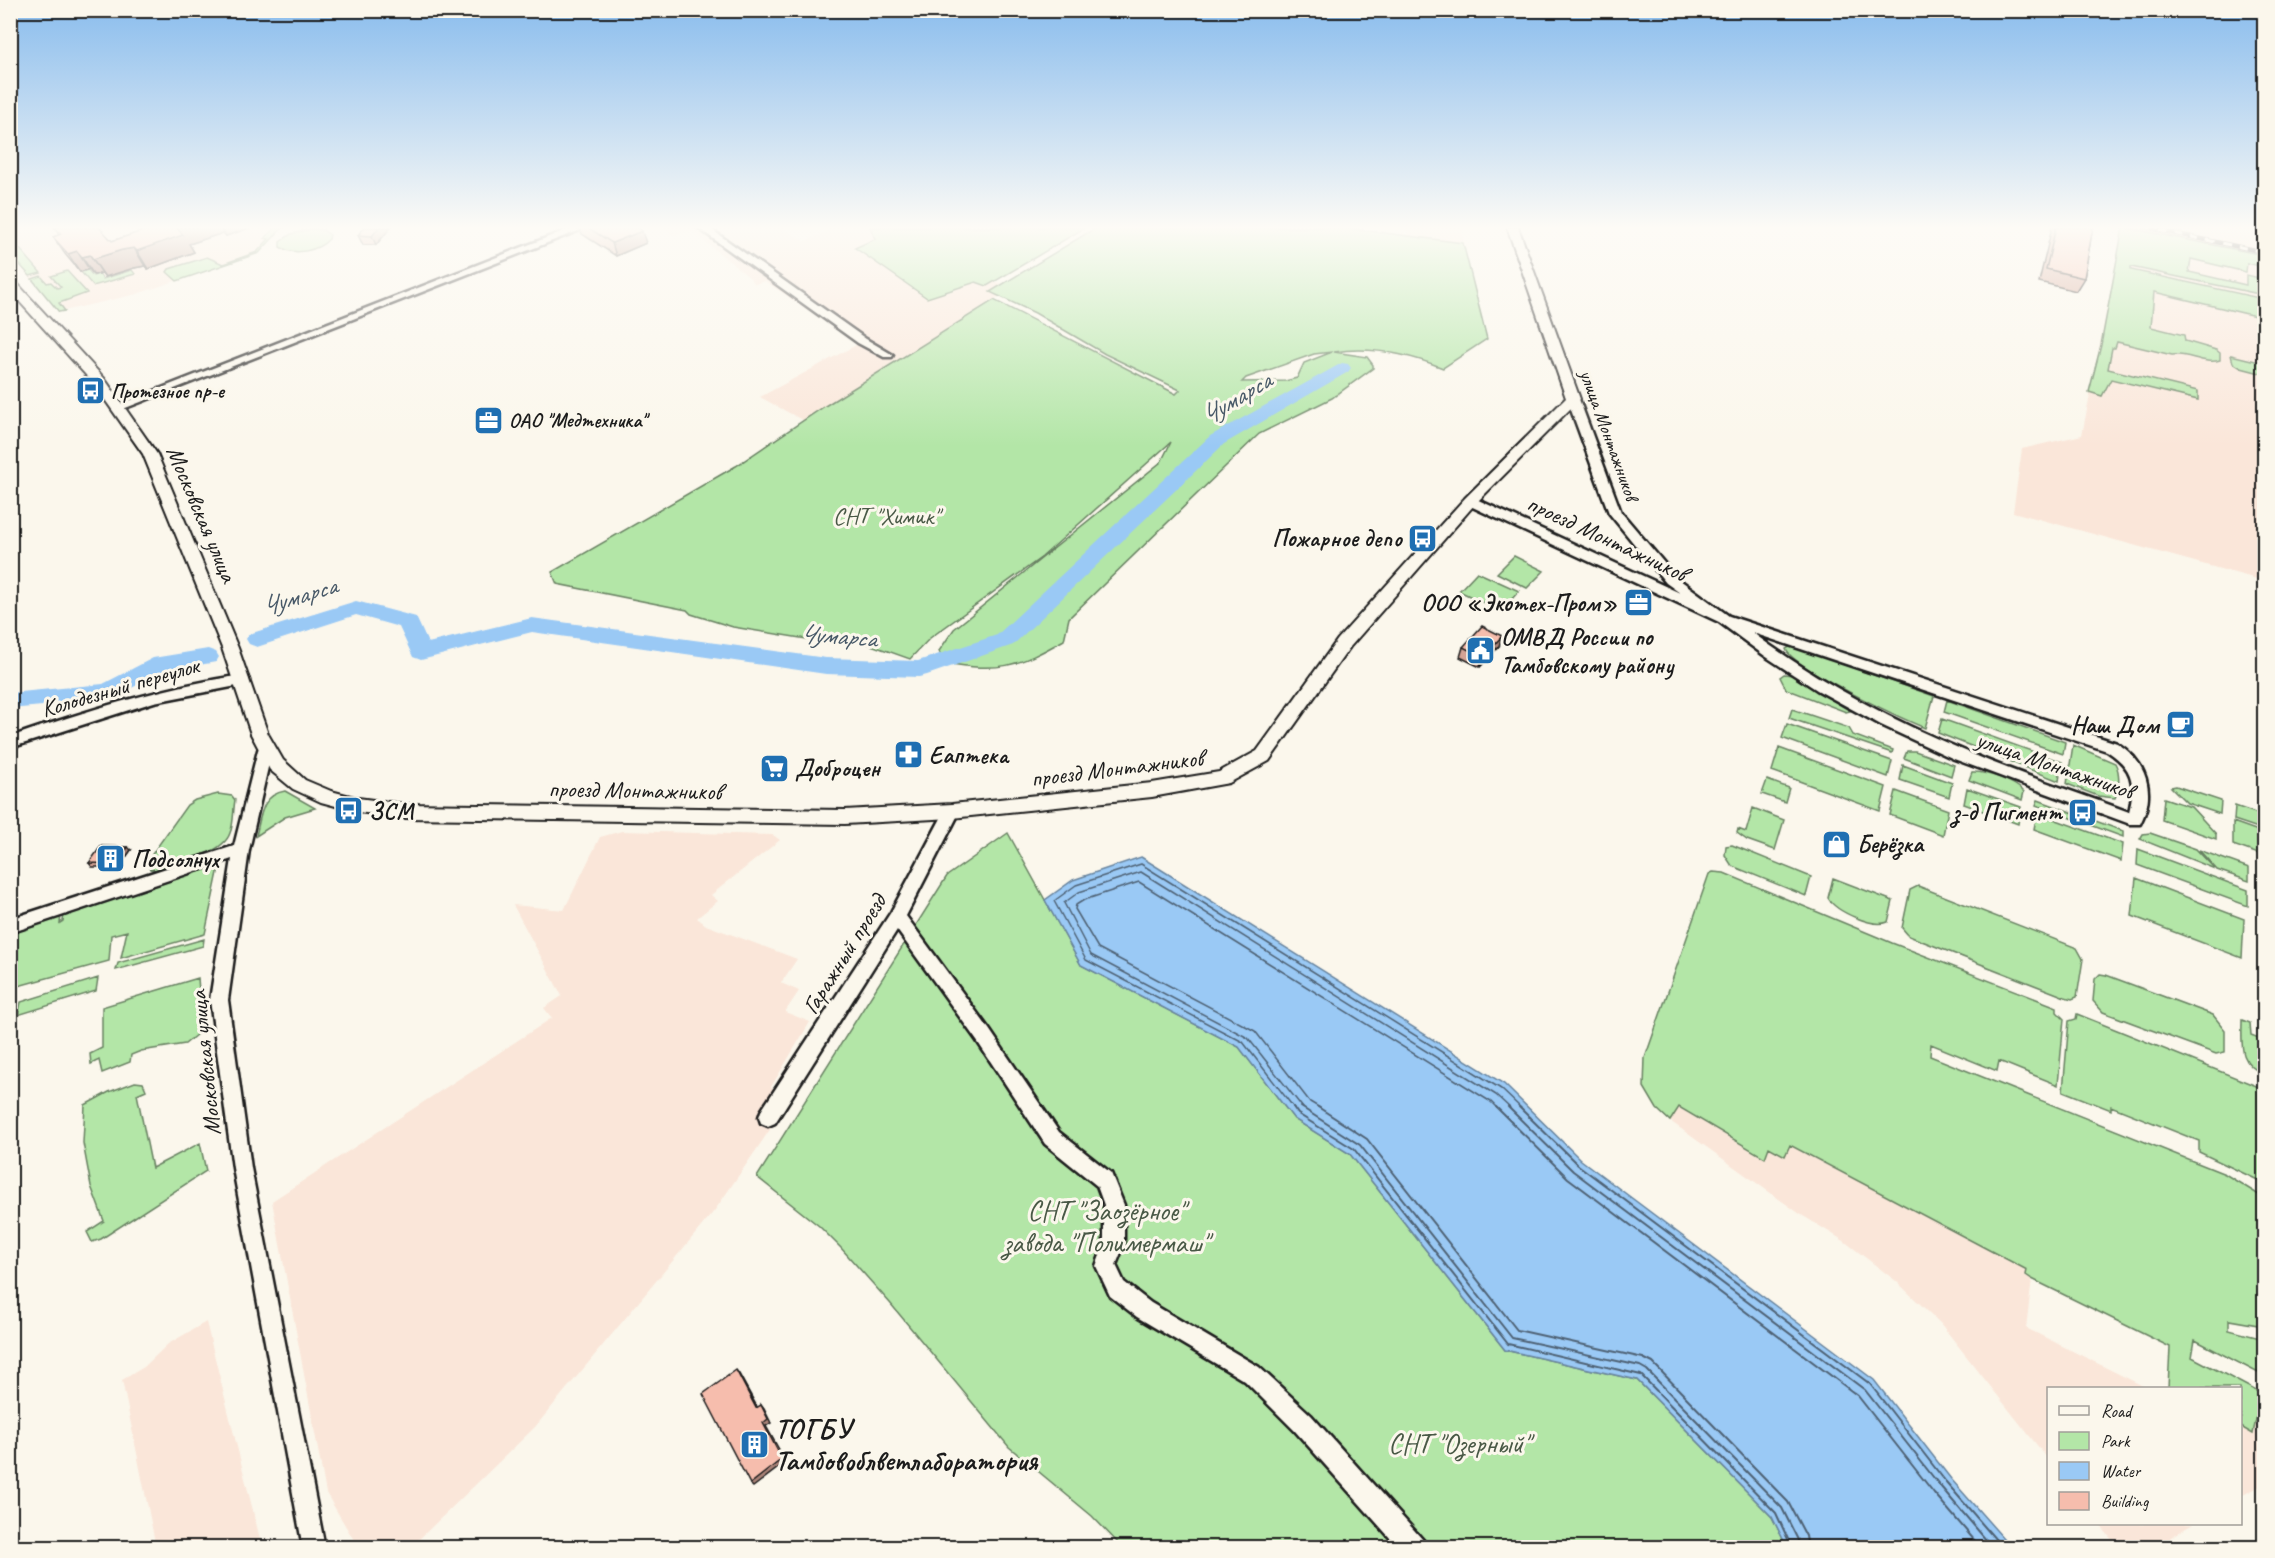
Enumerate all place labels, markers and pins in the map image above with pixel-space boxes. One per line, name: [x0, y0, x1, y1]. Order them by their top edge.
bus stop icon: Протезное пр-е: [74, 375, 106, 407]
place label: Протезное пр-е: [111, 379, 226, 404]
office icon: ОАО "Медтехника": [472, 404, 504, 436]
place label: ОАО "Медтехника": [509, 408, 650, 433]
bus stop icon: Пожарное депо: [1407, 522, 1439, 554]
place label: Пожарное депо: [1272, 523, 1403, 553]
office icon: ООО «Экотех-Пром»: [1622, 587, 1654, 619]
place label: ООО «Экотех-Пром»: [1421, 588, 1617, 618]
place label: ОМВД России по Тамбовскому району: [1501, 622, 1675, 680]
public building icon: ОМВД России по Тамбовскому району: [1464, 635, 1496, 667]
cafe icon: Наш Дом: [2164, 709, 2196, 741]
place label: Наш Дом: [2071, 710, 2161, 740]
pharmacy icon: Еаптека: [892, 739, 924, 771]
place label: Еаптека: [929, 740, 1011, 770]
supermarket icon: Доброцен: [758, 752, 790, 784]
place label: Доброцен: [795, 753, 881, 783]
bus stop icon: ЗСМ: [332, 795, 364, 827]
place label: ЗСМ: [369, 796, 415, 826]
bus stop icon: з-д Пигмент: [2067, 796, 2099, 828]
place label: з-д Пигмент: [1949, 797, 2063, 828]
shop icon: Берёзка: [1820, 828, 1852, 860]
place label: Берёзка: [1857, 829, 1925, 860]
building icon: Подсолнух: [95, 843, 127, 875]
place label: Подсолнух: [132, 844, 221, 874]
place label: ТОГБУ Тамбовоблветлаборатория: [775, 1411, 1039, 1478]
building icon: ТОГБУ Тамбовоблветлаборатория: [738, 1428, 770, 1460]

